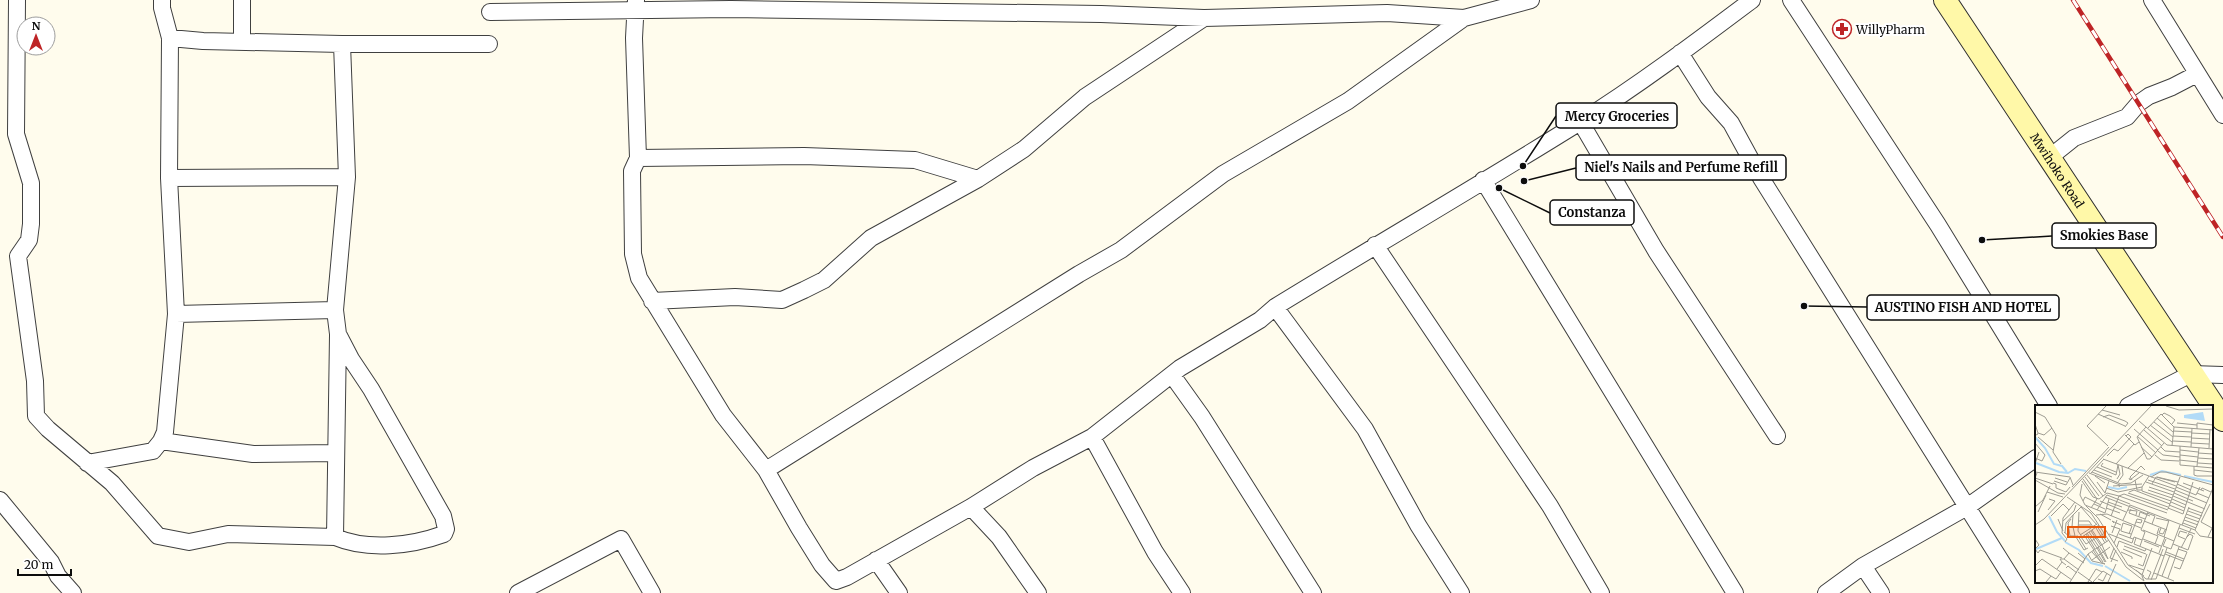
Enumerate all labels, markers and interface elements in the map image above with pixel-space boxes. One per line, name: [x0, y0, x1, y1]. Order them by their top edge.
north arrow: [16, 16, 56, 56]
pharmacy icon: WillyPharm: [1831, 18, 1853, 40]
text: N: [32, 19, 41, 33]
place label: WillyPharm: [1855, 22, 1925, 37]
callout: Mercy Groceries: [1556, 103, 1677, 128]
text: Mercy Groceries: [1565, 108, 1669, 125]
street label: Mwihoko Road: [2027, 130, 2088, 210]
callout: Niel's Nails and Perfume Refill: [1576, 155, 1786, 180]
text: Niel's Nails and Perfume Refill: [1584, 159, 1778, 176]
callout: Constanza: [1550, 200, 1634, 225]
text: Constanza: [1558, 204, 1626, 221]
callout: Smokies Base: [2052, 223, 2156, 248]
text: Smokies Base: [2060, 227, 2148, 244]
callout: AUSTINO FISH AND HOTEL: [1867, 295, 2059, 320]
text: AUSTINO FISH AND HOTEL: [1874, 299, 2052, 316]
inset map: [2035, 405, 2213, 583]
scale bar: [18, 551, 71, 577]
text: 20 m: [24, 557, 53, 572]

